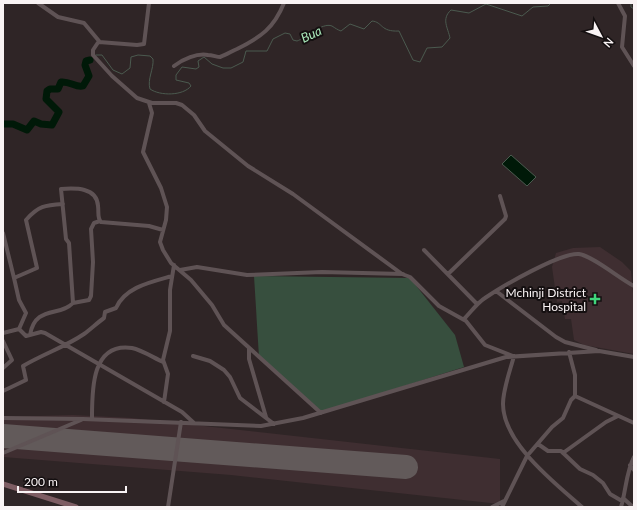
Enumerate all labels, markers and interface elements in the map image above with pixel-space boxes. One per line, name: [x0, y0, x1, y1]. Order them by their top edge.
north arrow: [581, 16, 621, 56]
water label: Bua: [298, 22, 324, 46]
text: N: [601, 35, 617, 50]
place label: Mchinji District Hospital: [506, 285, 587, 314]
marker: Mchinji District Hospital: [589, 293, 601, 305]
scale bar: [18, 468, 126, 494]
text: 200 m: [24, 474, 58, 489]

